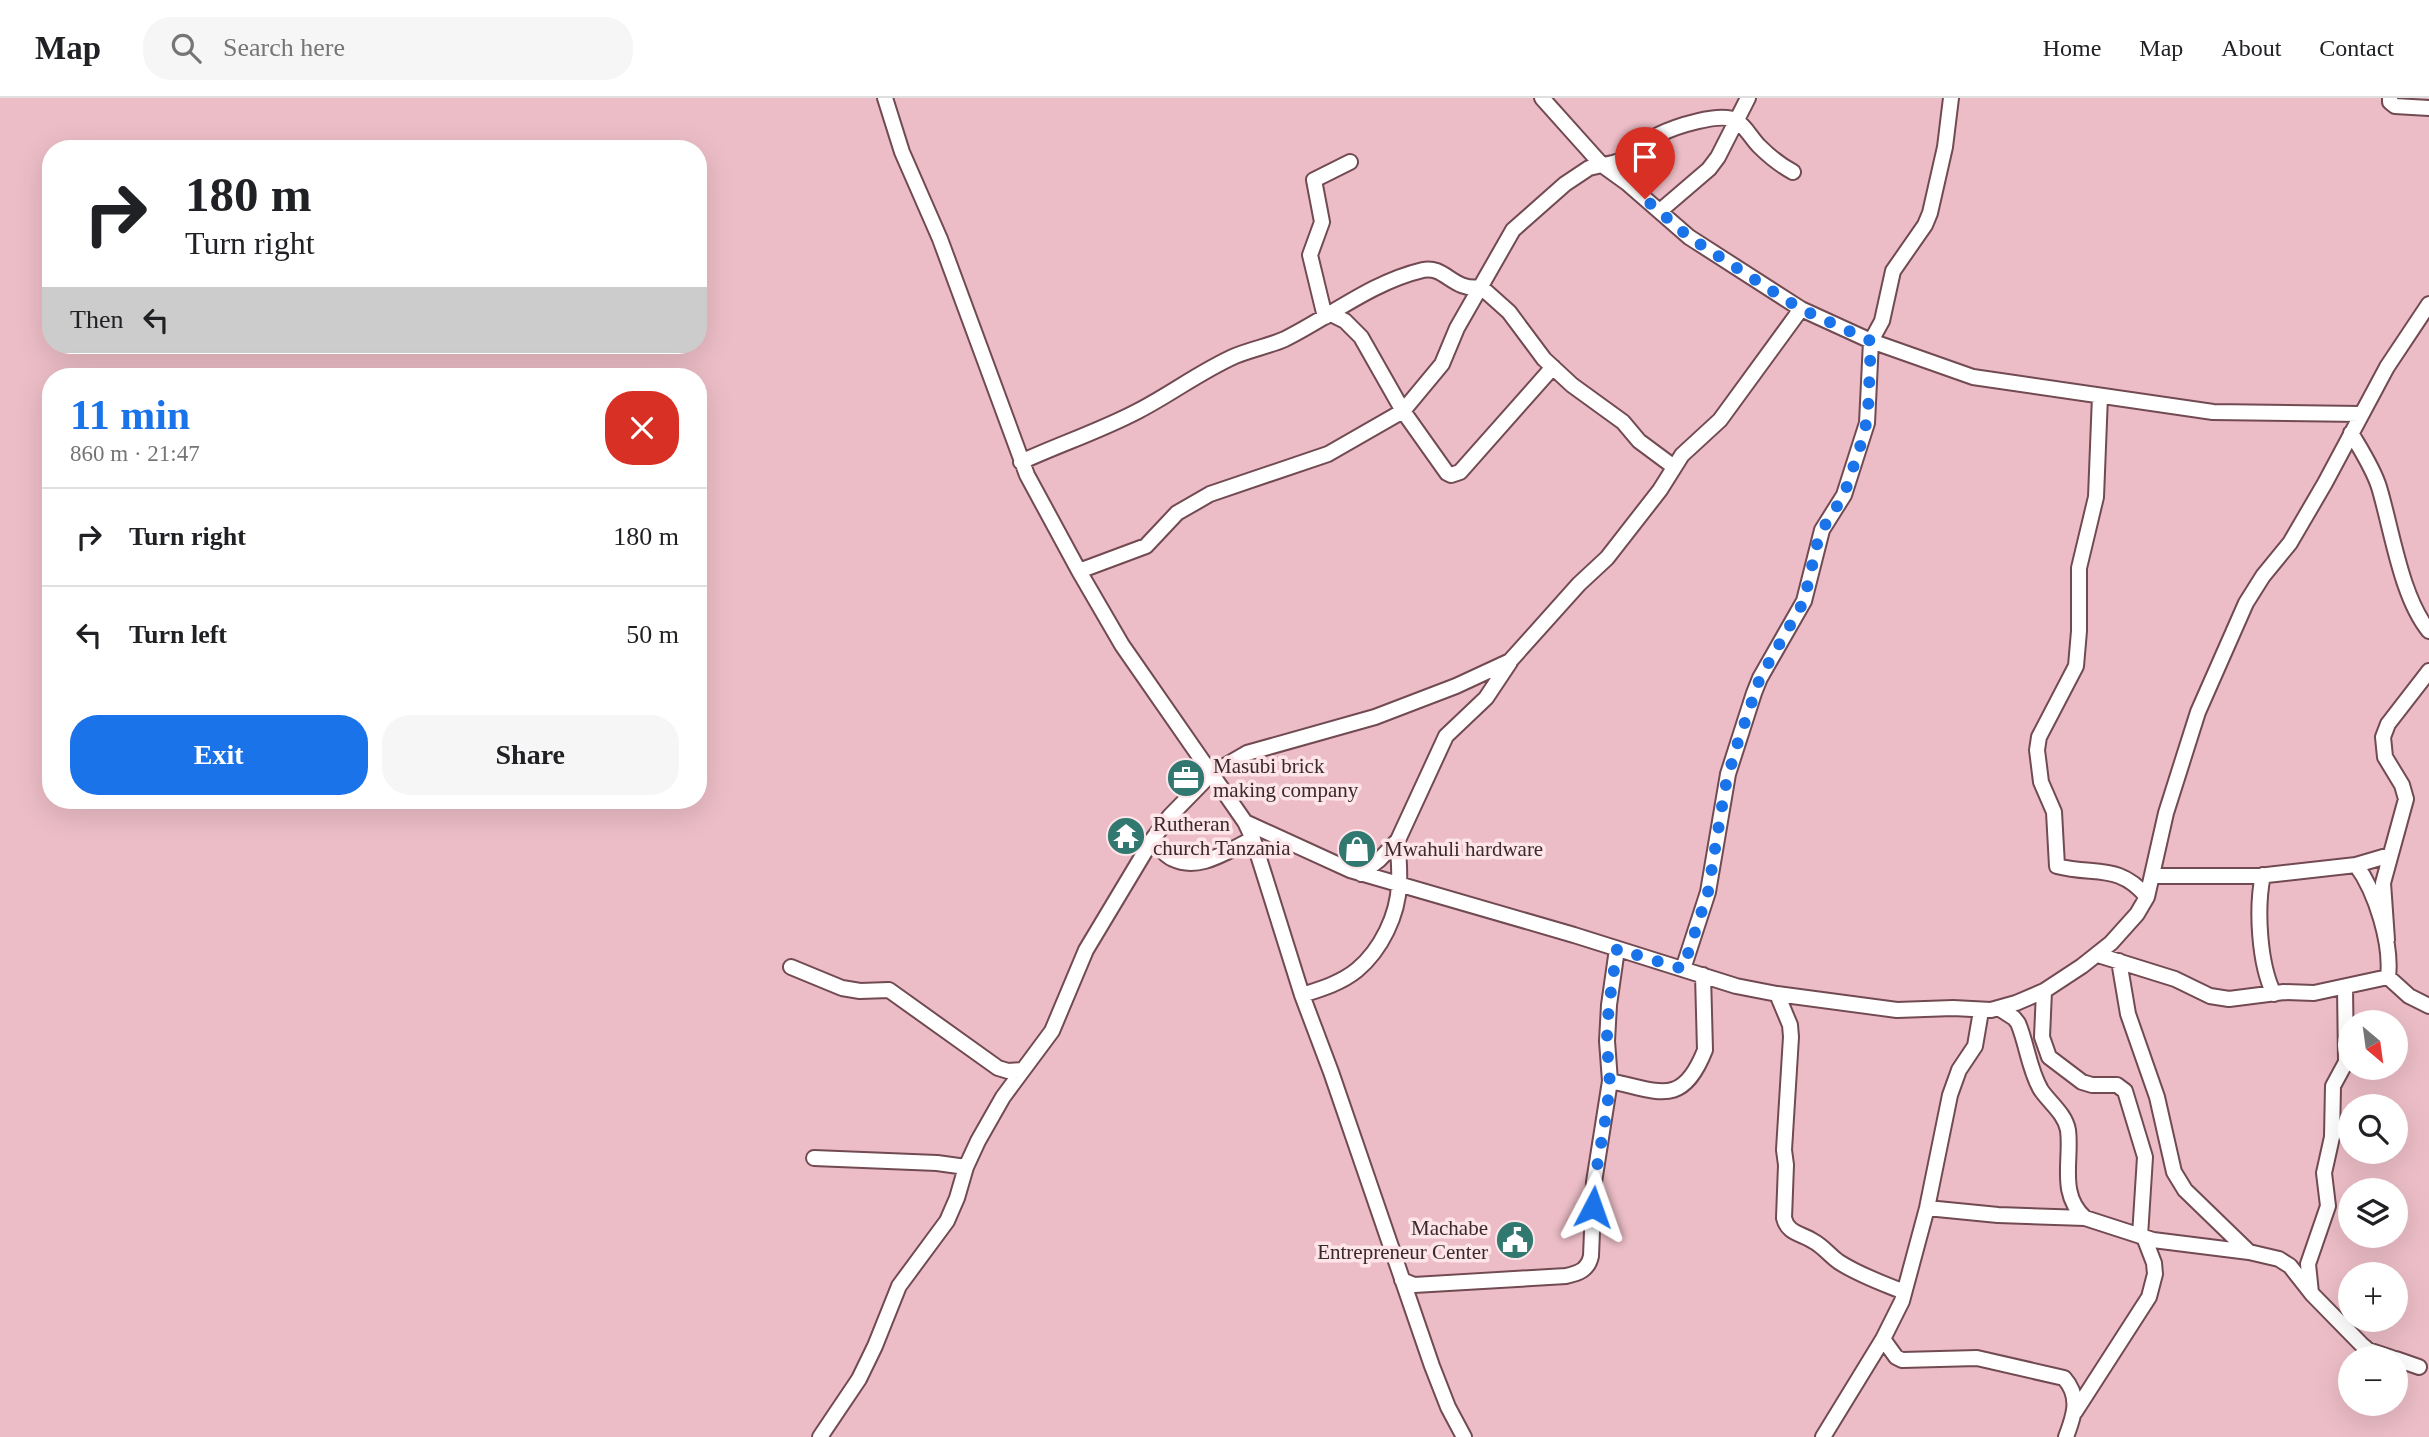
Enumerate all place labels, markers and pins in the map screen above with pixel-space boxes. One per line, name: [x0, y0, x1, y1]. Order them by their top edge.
pin: [1615, 127, 1675, 199]
place label: Masubi brick making company: [1213, 754, 1359, 802]
office icon: Masubi brick making company: [1165, 757, 1207, 799]
place label: Rutheran church Tanzania: [1153, 812, 1291, 860]
temple icon: Rutheran church Tanzania: [1105, 815, 1147, 857]
shop icon: Mwahuli hardware: [1336, 828, 1378, 870]
place label: Mwahuli hardware: [1384, 837, 1543, 861]
place label: Machabe Entrepreneur Center: [1317, 1216, 1488, 1264]
public building icon: Machabe Entrepreneur Center: [1494, 1219, 1536, 1261]

